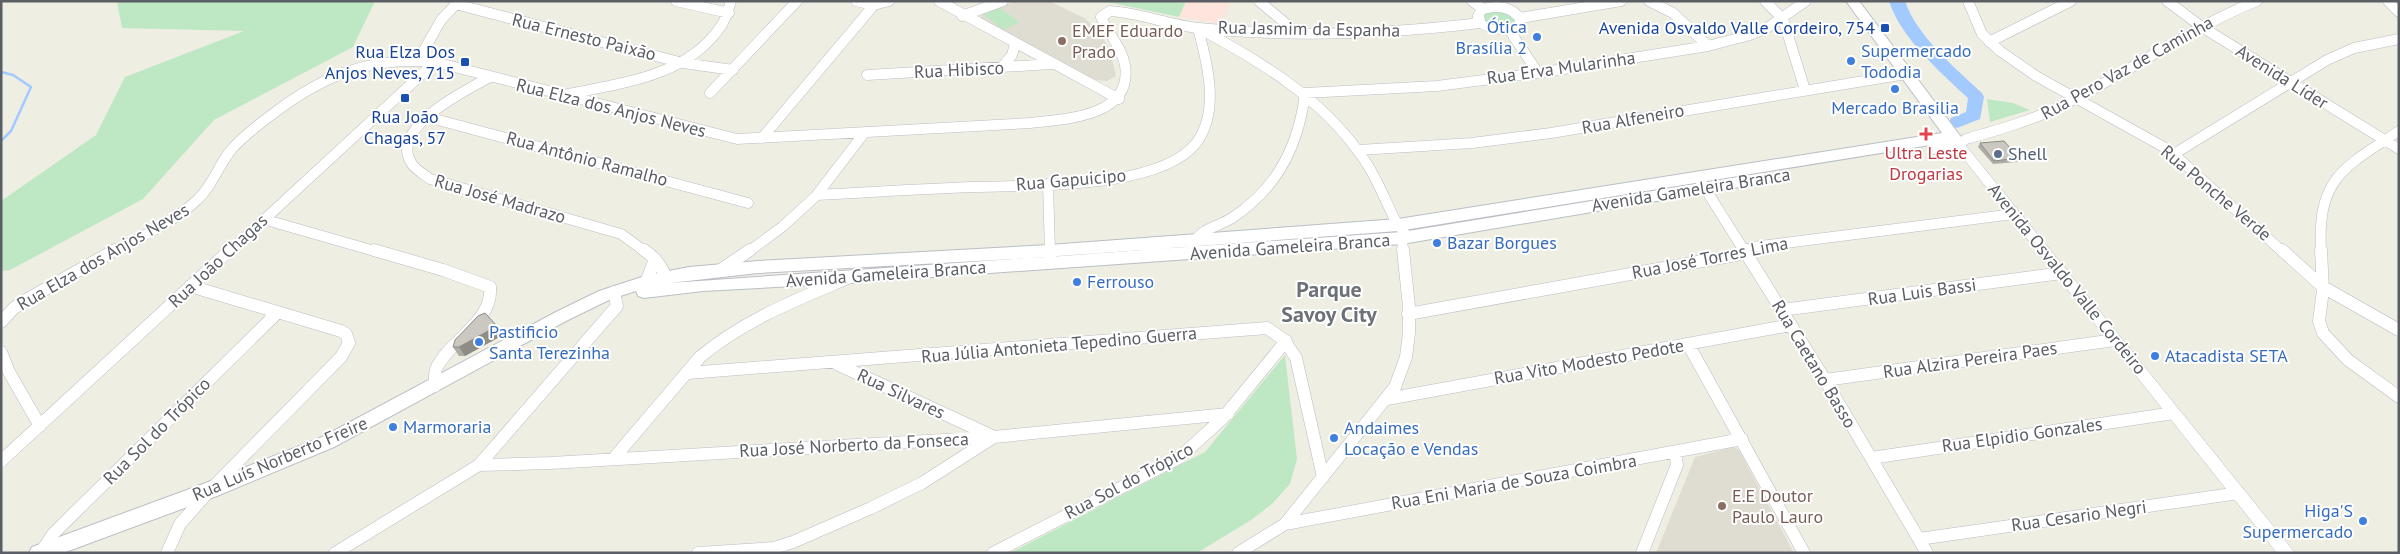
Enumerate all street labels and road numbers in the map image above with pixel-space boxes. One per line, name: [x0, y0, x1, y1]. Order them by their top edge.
street label: Rua Ernesto Paixão: [510, 7, 659, 66]
street label: Rua Pero Vaz de Caminha: [2036, 11, 2217, 125]
street label: Rua Jasmim da Espanha: [1218, 15, 1400, 42]
street label: Avenida Líder: [2232, 39, 2333, 114]
street label: Rua Erva Mularinha: [1485, 46, 1637, 89]
street label: Rua Hibisco: [913, 56, 1005, 83]
street label: Rua Elza dos Anjos Neves: [514, 73, 709, 142]
street label: Rua Alfeneiro: [1580, 98, 1686, 139]
street label: Rua Antônio Ramalho: [504, 126, 670, 191]
street label: Rua Ponche Verde: [2156, 140, 2276, 246]
street label: Avenida Gameleira Branca: [1590, 162, 1792, 217]
street label: Rua Gapuicipo: [1015, 163, 1127, 196]
street label: Rua José Madrazo: [432, 169, 569, 228]
street label: Avenida Osvaldo Valle Cordeiro: [1983, 178, 2152, 379]
street label: Rua Elza dos Anjos Neves: [13, 198, 193, 315]
street label: Rua João Chagas: [163, 209, 272, 313]
street label: Avenida Gameleira Branca: [1189, 228, 1391, 265]
street label: Rua José Torres Lima: [1630, 231, 1790, 284]
street label: Avenida Gameleira Branca: [785, 255, 987, 292]
street label: Rua Luis Bassi: [1866, 273, 1978, 310]
street label: Rua Caetano Basso: [1767, 295, 1862, 432]
street label: Rua Júlia Antonieta Tepedino Guerra: [920, 321, 1198, 368]
street label: Rua Vito Modesto Pedote: [1492, 333, 1686, 390]
street label: Rua Alzira Pereira Paes: [1881, 336, 2058, 383]
street label: Rua Silvares: [854, 363, 949, 424]
street label: Rua Sol do Trópico: [98, 372, 215, 489]
street label: Rua Luís Norberto Freire: [189, 411, 371, 506]
street label: Rua Elpidio Gonzales: [1940, 412, 2104, 457]
street label: Rua José Norberto da Fonseca: [739, 427, 969, 462]
street label: Rua Sol do Trópico: [1060, 437, 1197, 524]
street label: Rua Eni Maria de Souza Coimbra: [1389, 449, 1638, 514]
street label: Rua Cesario Negri: [2010, 495, 2148, 536]

